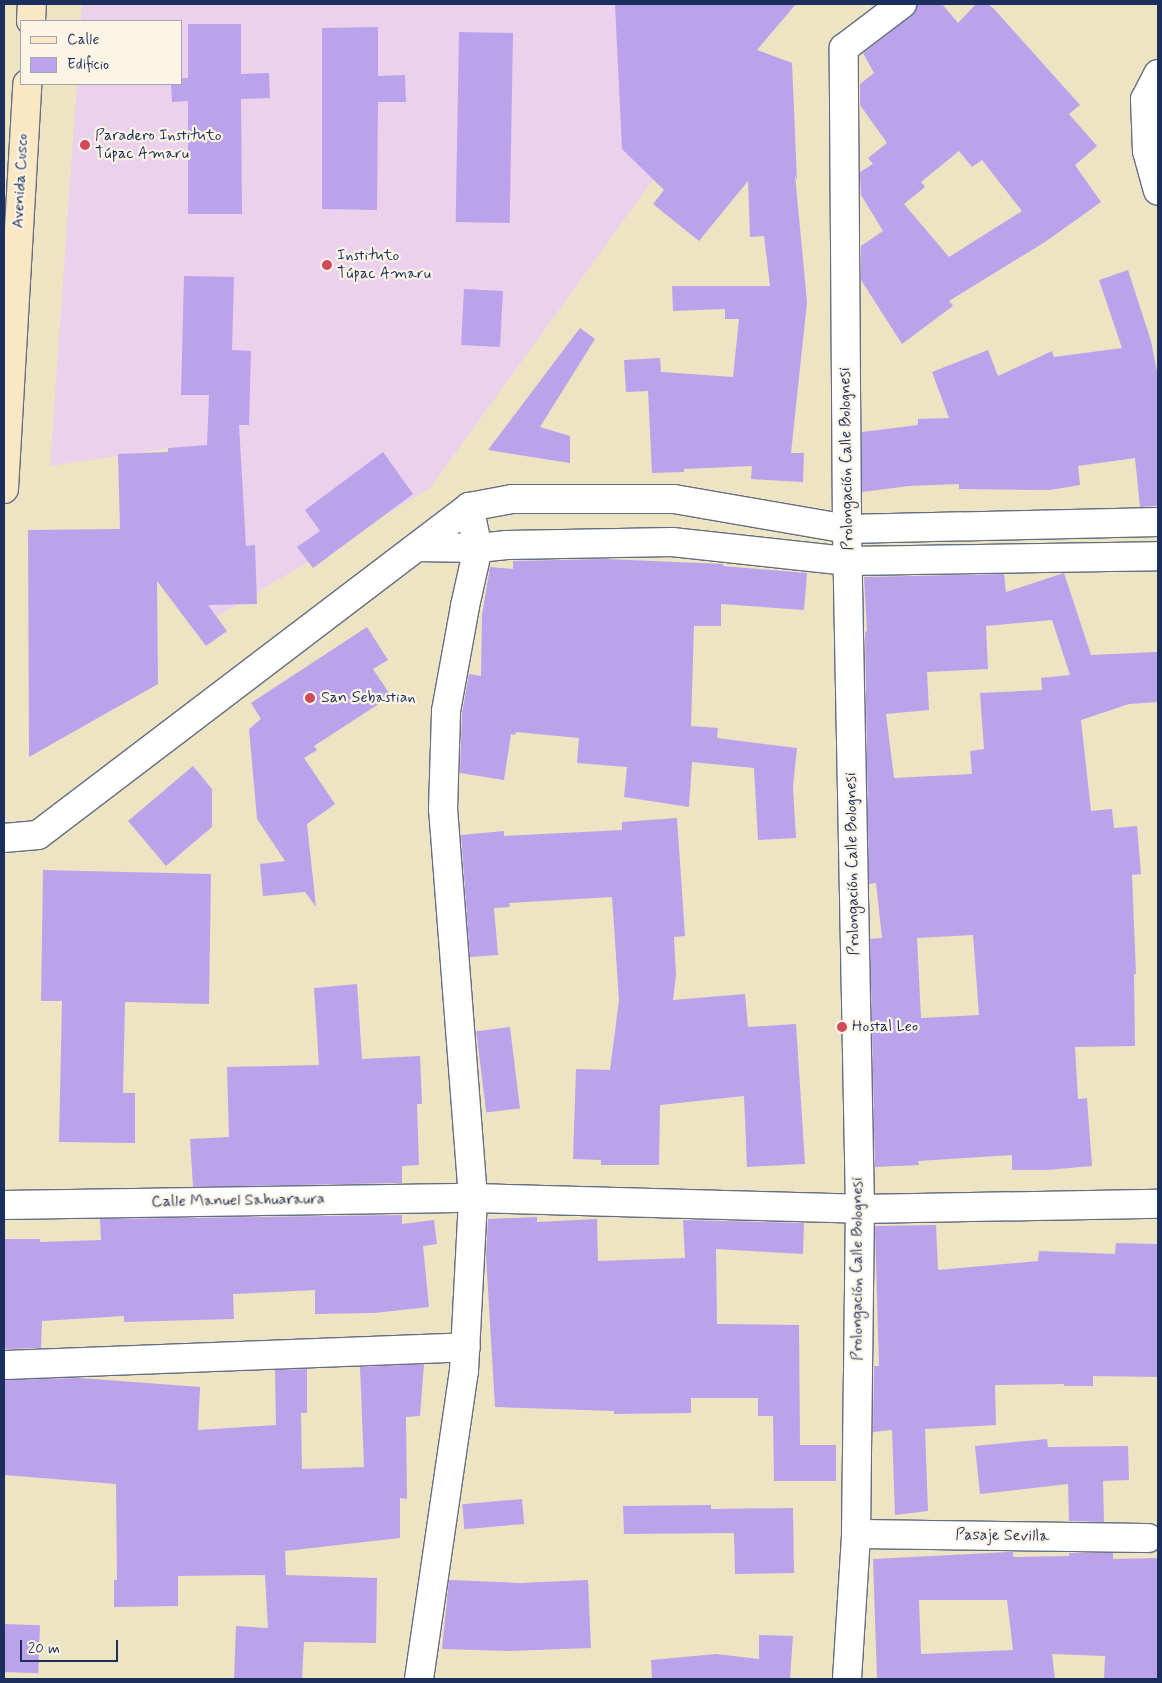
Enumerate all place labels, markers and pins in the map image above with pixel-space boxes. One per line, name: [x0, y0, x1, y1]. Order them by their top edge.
place label: Paradero Instituto Túpac Amaru: [95, 126, 221, 164]
marker: Paradero Instituto Túpac Amaru: [79, 139, 91, 151]
place label: Instituto Túpac Amaru: [337, 246, 426, 284]
marker: Instituto Túpac Amaru: [321, 259, 333, 271]
place label: San Sebastian: [321, 688, 416, 708]
marker: San Sebastian: [303, 691, 317, 705]
place label: Hostal Leo: [852, 1017, 921, 1037]
marker: Hostal Leo: [836, 1021, 848, 1033]

